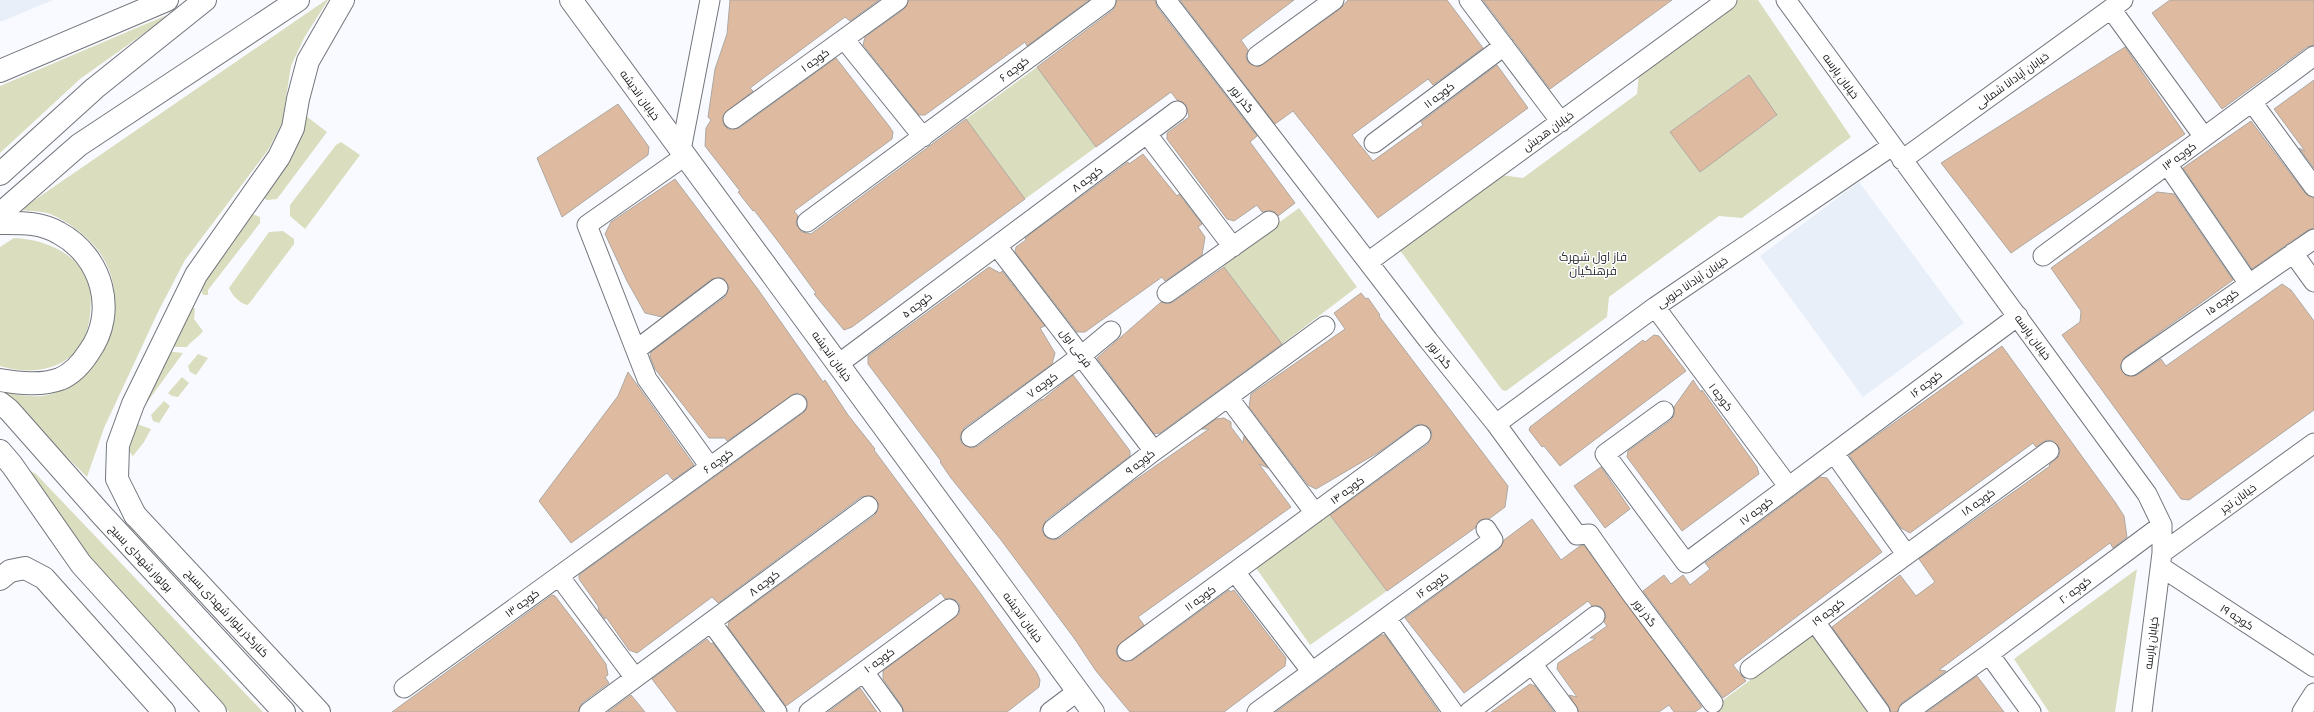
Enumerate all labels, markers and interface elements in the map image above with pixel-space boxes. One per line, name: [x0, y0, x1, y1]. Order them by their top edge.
street label: کوچه ۱: [798, 44, 833, 76]
street label: خیابان آپادانا شمالی: [1972, 48, 2052, 112]
street label: خیابان پارسه: [1819, 50, 1863, 102]
street label: کوچه ۶: [996, 52, 1032, 85]
street label: خیابان اندیشه: [616, 66, 664, 124]
street label: کوچه ۱۱: [1420, 78, 1458, 112]
street label: گذر نور: [1226, 81, 1258, 116]
street label: خیابان هدیش: [1519, 107, 1577, 155]
street label: کوچه ۱۳: [2159, 138, 2200, 174]
street label: کوچه ۸: [1068, 162, 1106, 196]
district label: فاز اول شهرک فرهنگیان: [1559, 247, 1627, 280]
street label: خیابان آپادانا جنوبی: [1653, 252, 1731, 312]
street label: کوچه ۱۵: [2202, 285, 2242, 319]
street label: کوچه ۵: [899, 288, 936, 322]
street label: خیابان پارسه: [2011, 311, 2055, 363]
street label: فرعی اول: [1056, 325, 1096, 371]
street label: خیابان اندیشه: [808, 327, 856, 385]
street label: گذر نور: [1424, 337, 1456, 372]
street label: کوچه ۱۶: [1906, 366, 1946, 401]
street label: کوچه ۷: [1023, 368, 1061, 402]
street label: کوچه ۱: [1705, 380, 1737, 414]
street label: کوچه ۶: [700, 445, 736, 477]
street label: کوچه ۹: [1122, 445, 1158, 479]
street label: کوچه ۱۴: [1327, 472, 1368, 508]
street label: خیابان تچر: [2216, 479, 2259, 517]
street label: کوچه ۱۸: [1958, 484, 1998, 520]
street label: کوچه ۱۷: [1736, 493, 1776, 529]
street label: بولوار شهدای بسیج: [105, 521, 177, 595]
street label: کنارگذر بلوار شهدای بسیج: [182, 565, 272, 661]
street label: کوچه ۸: [745, 566, 783, 600]
street label: کوچه ۱۶: [1412, 568, 1452, 602]
street label: کوچه ۲۰: [2056, 573, 2095, 607]
street label: کوچه ۱۱: [1181, 581, 1219, 615]
street label: کوچه ۱۳: [502, 585, 543, 621]
street label: خیابان اندیشه: [999, 588, 1047, 646]
street label: کوچه ۱۹: [1808, 594, 1848, 630]
street label: گذر نور: [1629, 595, 1661, 630]
street label: کوچه ۱۹: [2217, 600, 2257, 634]
street label: خیابان پارسه: [2140, 616, 2162, 670]
street label: کوچه ۱۰: [860, 643, 898, 677]

